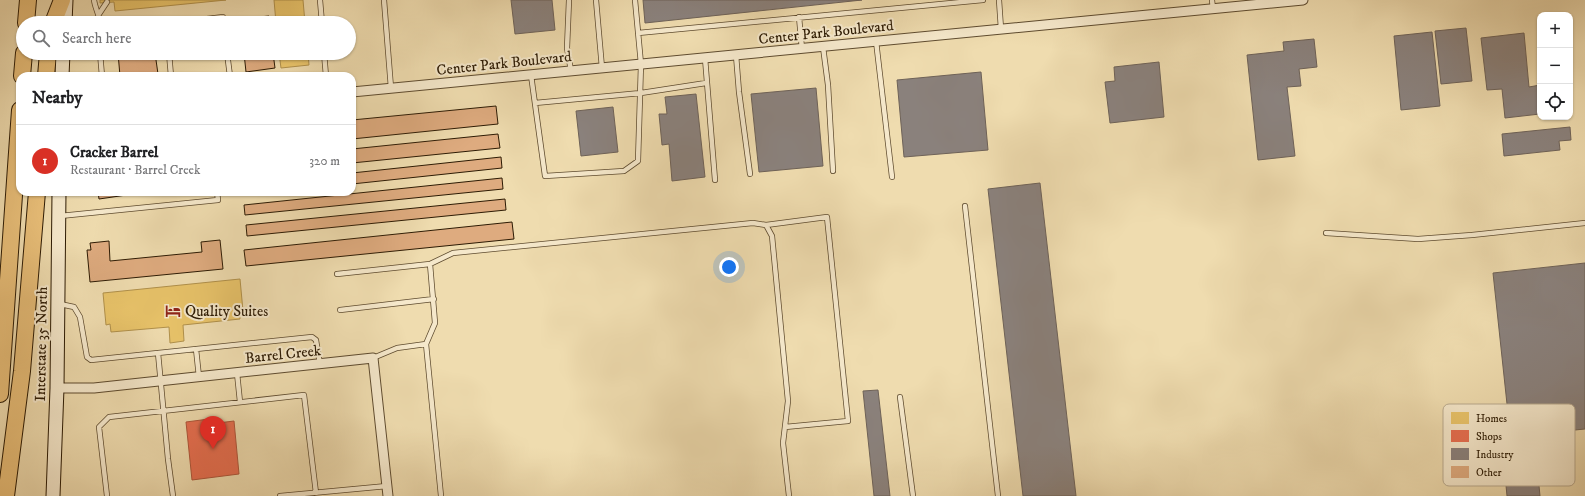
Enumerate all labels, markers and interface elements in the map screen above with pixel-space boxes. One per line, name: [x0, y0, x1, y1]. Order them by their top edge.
map controls: [1537, 12, 1573, 120]
button: +: [1537, 12, 1573, 48]
search box: [16, 16, 356, 60]
street label: Center Park Boulevard: [758, 16, 895, 49]
icon: search: [30, 27, 52, 49]
text: Search here: [62, 29, 131, 48]
street label: Center Park Boulevard: [436, 47, 573, 80]
button: −: [1537, 48, 1573, 84]
button: locate: [1537, 84, 1573, 120]
text: Nearby: [32, 87, 82, 109]
text: Cracker Barrel: [70, 143, 158, 162]
text: 1: [43, 153, 47, 169]
text: 320 m: [309, 153, 340, 169]
text: Restaurant · Barrel Creek: [70, 162, 200, 178]
your location: [719, 257, 739, 277]
street label: Interstate 35 North: [31, 286, 52, 402]
hotel icon: Quality Suites: [164, 302, 182, 320]
place label: Quality Suites: [185, 302, 268, 321]
street label: Barrel Creek: [244, 341, 323, 368]
legend: [1443, 404, 1575, 486]
text: Homes: [1476, 412, 1507, 426]
pin: 1: [200, 416, 226, 449]
text: Shops: [1476, 430, 1502, 444]
text: Industry: [1476, 448, 1514, 462]
text: Other: [1476, 466, 1503, 480]

